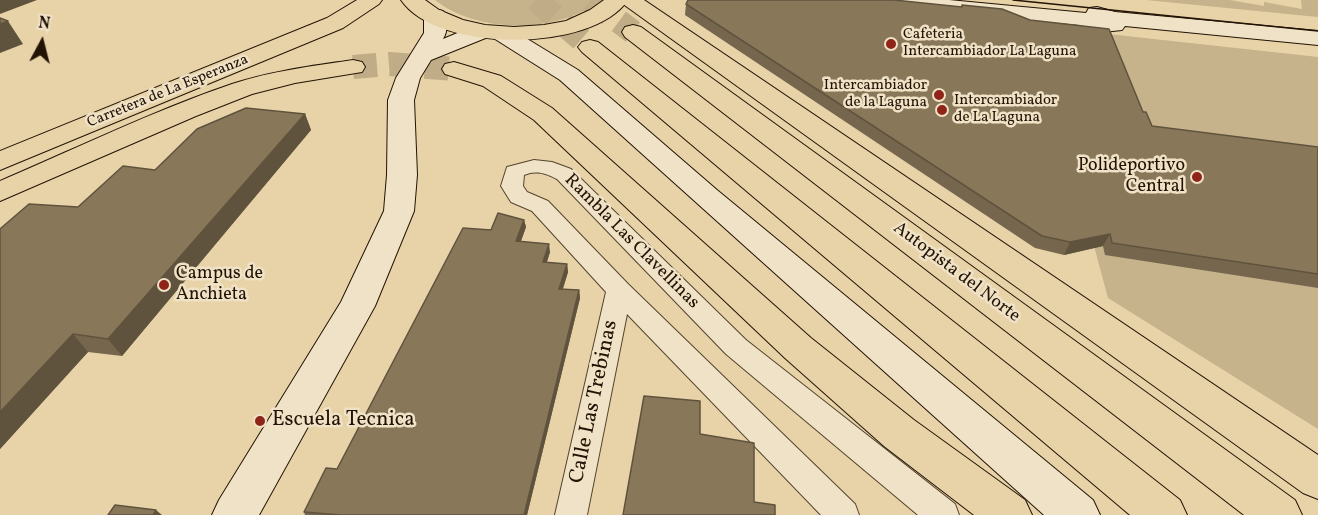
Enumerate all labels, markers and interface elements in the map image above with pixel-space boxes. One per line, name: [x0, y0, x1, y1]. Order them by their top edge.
north arrow: [12, 12, 72, 72]
text: N: [37, 13, 51, 36]
place label: Cafeteria Intercambiador La Laguna: [903, 26, 1076, 61]
marker: Cafeteria Intercambiador La Laguna: [884, 37, 898, 51]
street label: Carretera de La Esperanza: [85, 51, 251, 133]
place label: Intercambiador de la Laguna: [824, 77, 927, 112]
marker: Intercambiador de la Laguna: [932, 88, 946, 102]
place label: Intercambiador de La Laguna: [954, 92, 1057, 127]
marker: Intercambiador de La Laguna: [935, 103, 949, 117]
place label: Polideportivo Central: [1078, 156, 1185, 198]
street label: Rambla Las Clavellinas: [559, 170, 703, 314]
marker: Polideportivo Central: [1190, 170, 1204, 184]
street label: Autopista del Norte: [888, 218, 1024, 328]
place label: Campus de Anchieta: [176, 264, 263, 306]
marker: Campus de Anchieta: [157, 278, 171, 292]
street label: Calle Las Trebinas: [565, 318, 625, 486]
place label: Escuela Tecnica: [272, 408, 415, 434]
marker: Escuela Tecnica: [253, 414, 267, 428]

